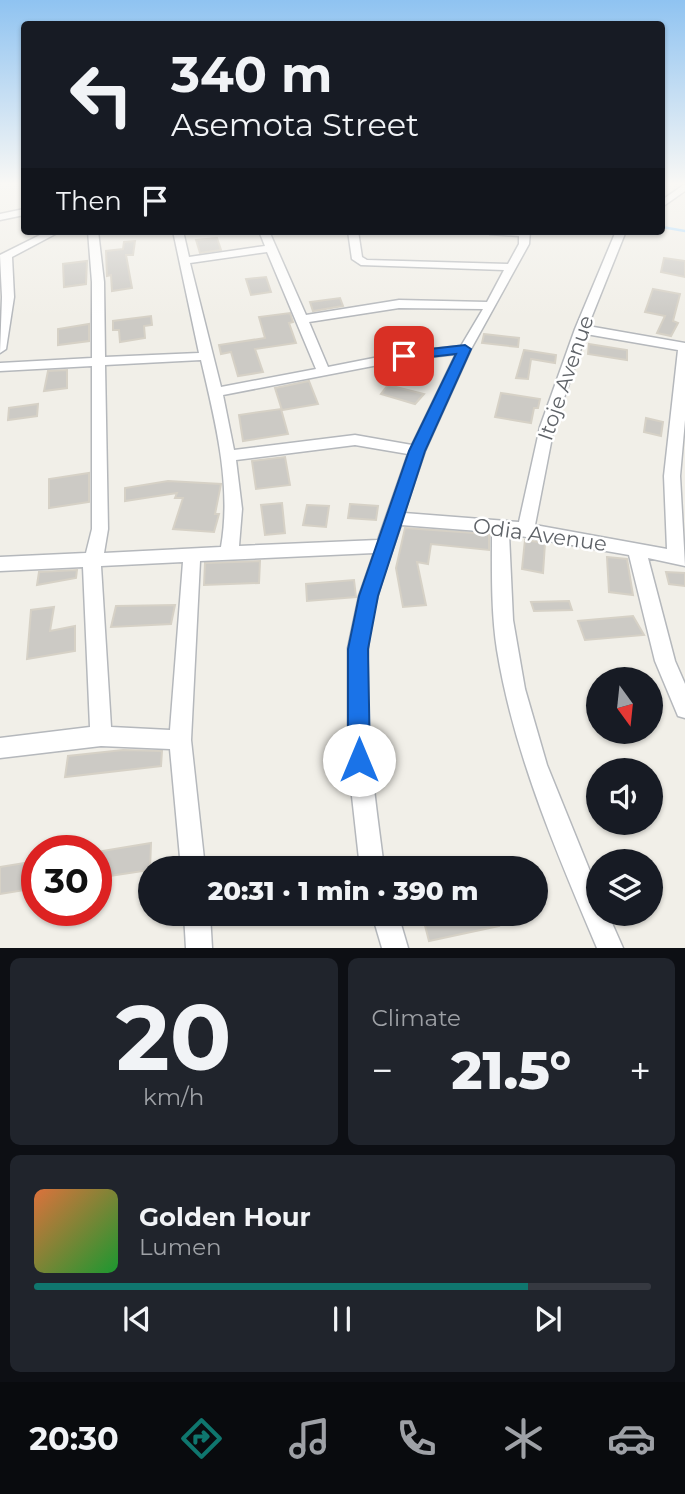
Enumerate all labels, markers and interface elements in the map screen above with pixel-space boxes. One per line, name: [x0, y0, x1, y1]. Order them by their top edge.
text: 340 m: [171, 45, 332, 104]
icon: left: [56, 49, 147, 140]
text: Asemota Street: [171, 105, 419, 144]
icon: arrive: [136, 182, 174, 220]
text: Then: [56, 185, 122, 217]
street label: Itoje Avenue: [532, 312, 599, 444]
pin: [374, 326, 434, 386]
icon: arrive: [385, 337, 423, 375]
street label: Odia Avenue: [472, 513, 608, 556]
north arrow: [586, 667, 663, 744]
map controls: [586, 667, 663, 926]
position arrow: [322, 723, 396, 797]
button: sound: [586, 758, 663, 835]
speed limit sign: 30: [21, 835, 112, 926]
button: layers: [586, 849, 663, 926]
text: 20:31 · 1 min · 390 m: [208, 875, 478, 907]
text: 20: [116, 982, 231, 1093]
text: Climate: [372, 1004, 461, 1032]
text: 21.5°: [451, 1039, 571, 1102]
text: −: [372, 1047, 393, 1094]
text: +: [629, 1047, 651, 1094]
text: km/h: [143, 1083, 204, 1111]
text: Golden Hour: [139, 1201, 311, 1233]
text: Lumen: [139, 1233, 222, 1261]
icon: previous: [118, 1300, 156, 1338]
icon: pause: [323, 1300, 361, 1338]
icon: next: [529, 1300, 567, 1338]
icon: directions: [177, 1414, 226, 1463]
icon: music: [285, 1414, 334, 1463]
icon: phone: [392, 1414, 441, 1463]
icon: climate: [499, 1414, 548, 1463]
icon: car: [607, 1414, 656, 1463]
text: 20:30: [29, 1419, 119, 1458]

